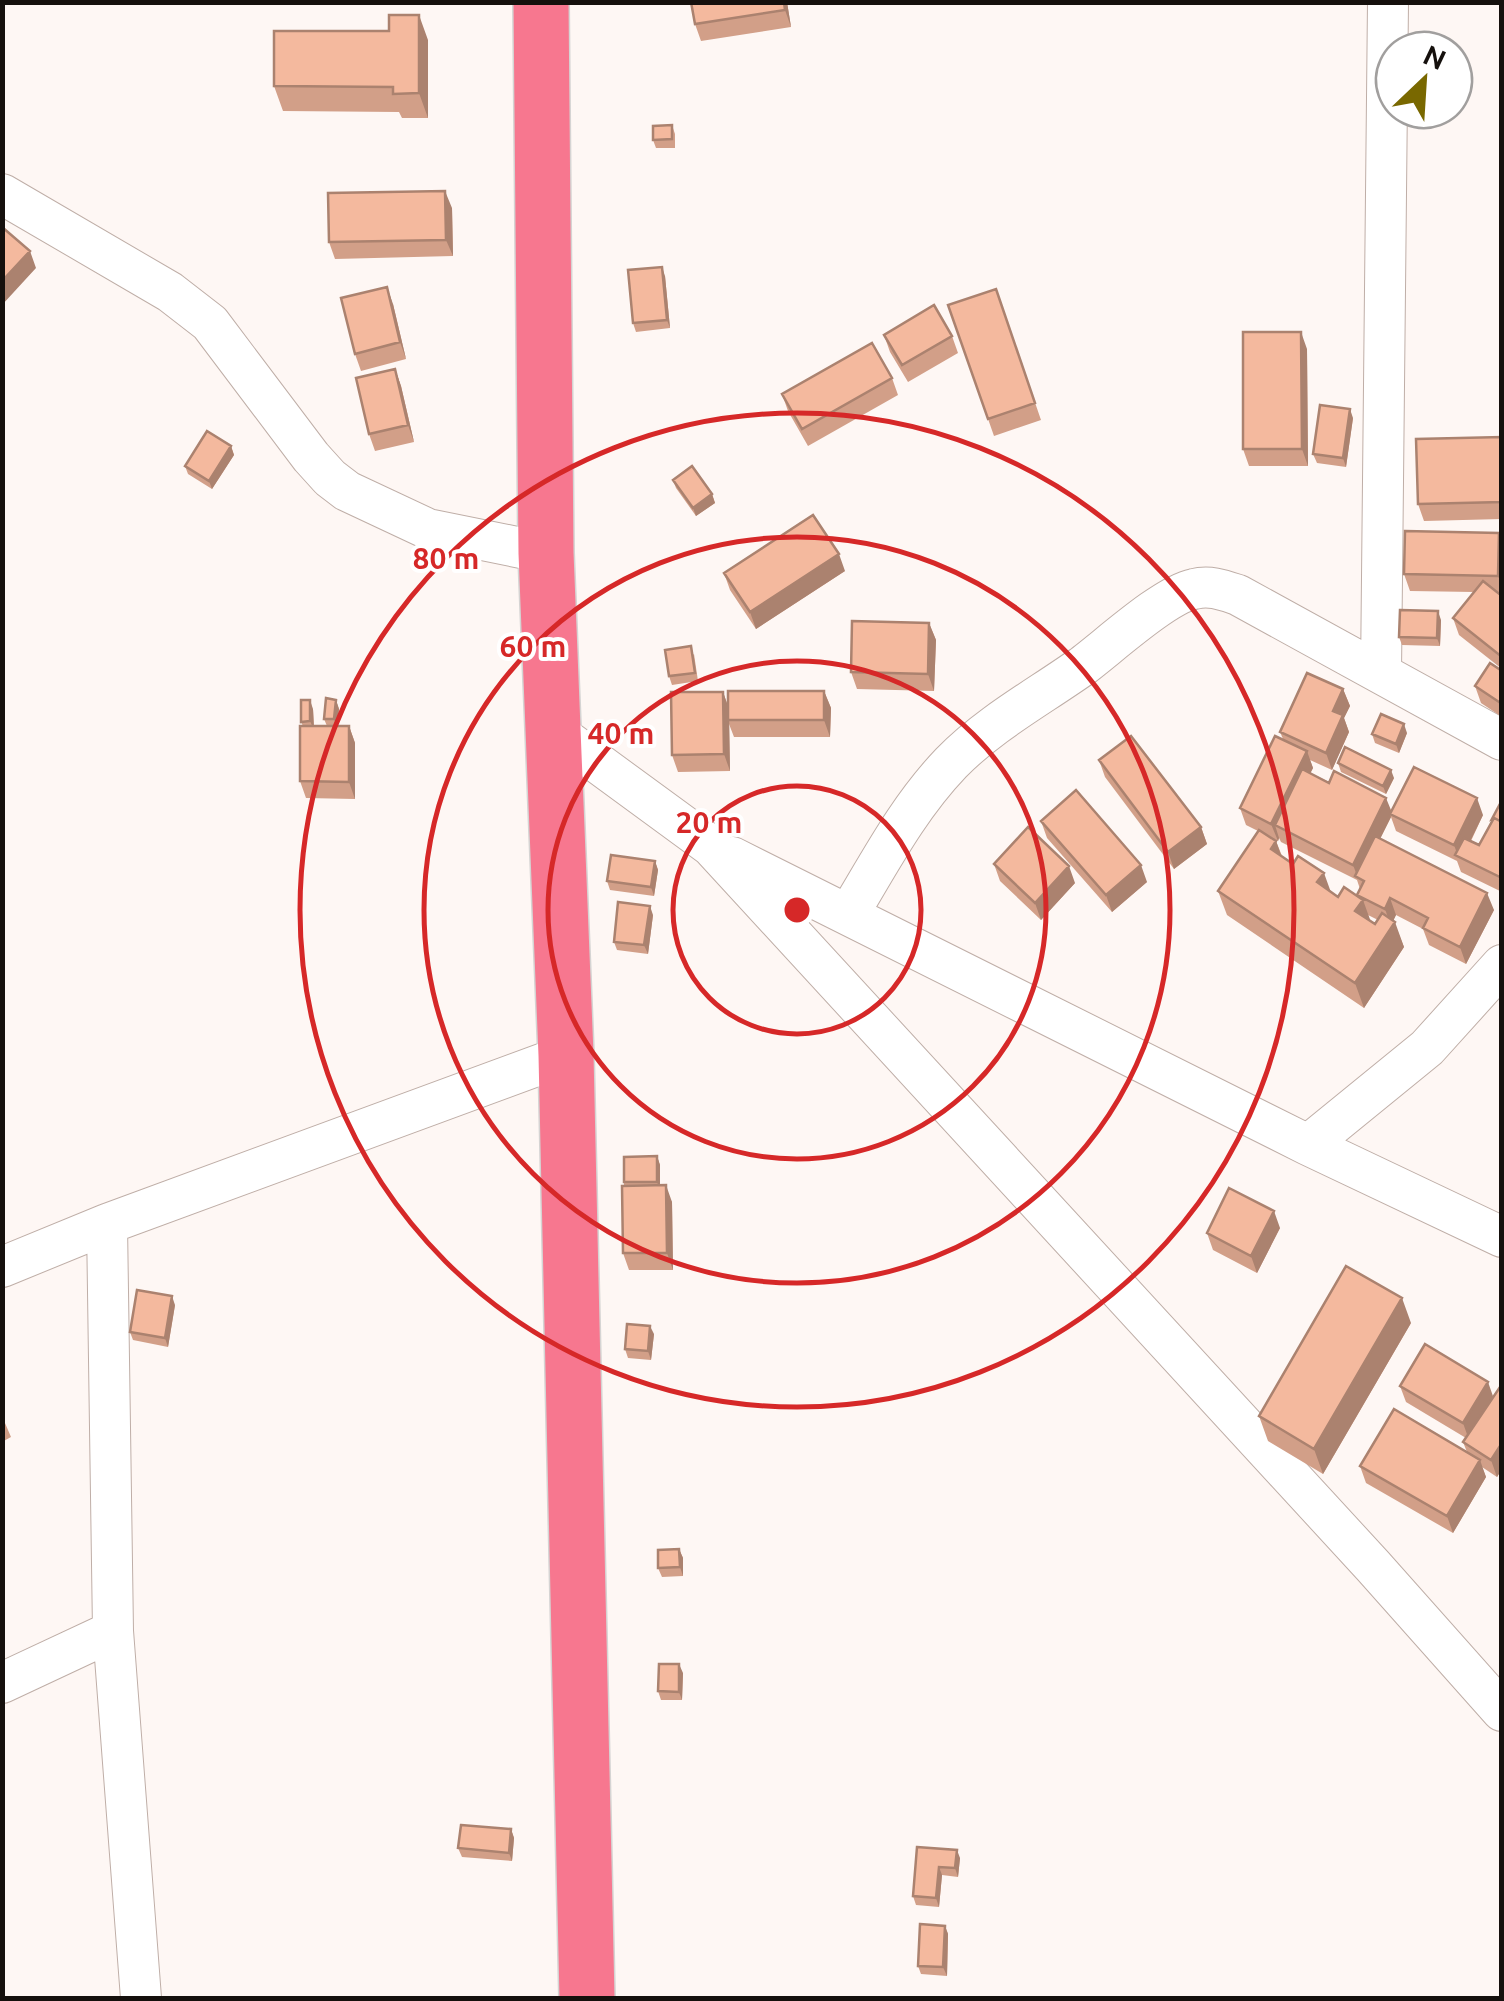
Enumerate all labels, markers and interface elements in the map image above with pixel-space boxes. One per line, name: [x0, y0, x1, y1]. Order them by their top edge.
north arrow: [1374, 30, 1474, 130]
text: N: [1419, 38, 1451, 75]
text: 80 m: [413, 541, 479, 575]
text: 60 m: [500, 629, 566, 663]
text: 40 m: [588, 716, 654, 750]
text: 20 m: [676, 805, 742, 839]
centre of rings: [779, 892, 815, 928]

